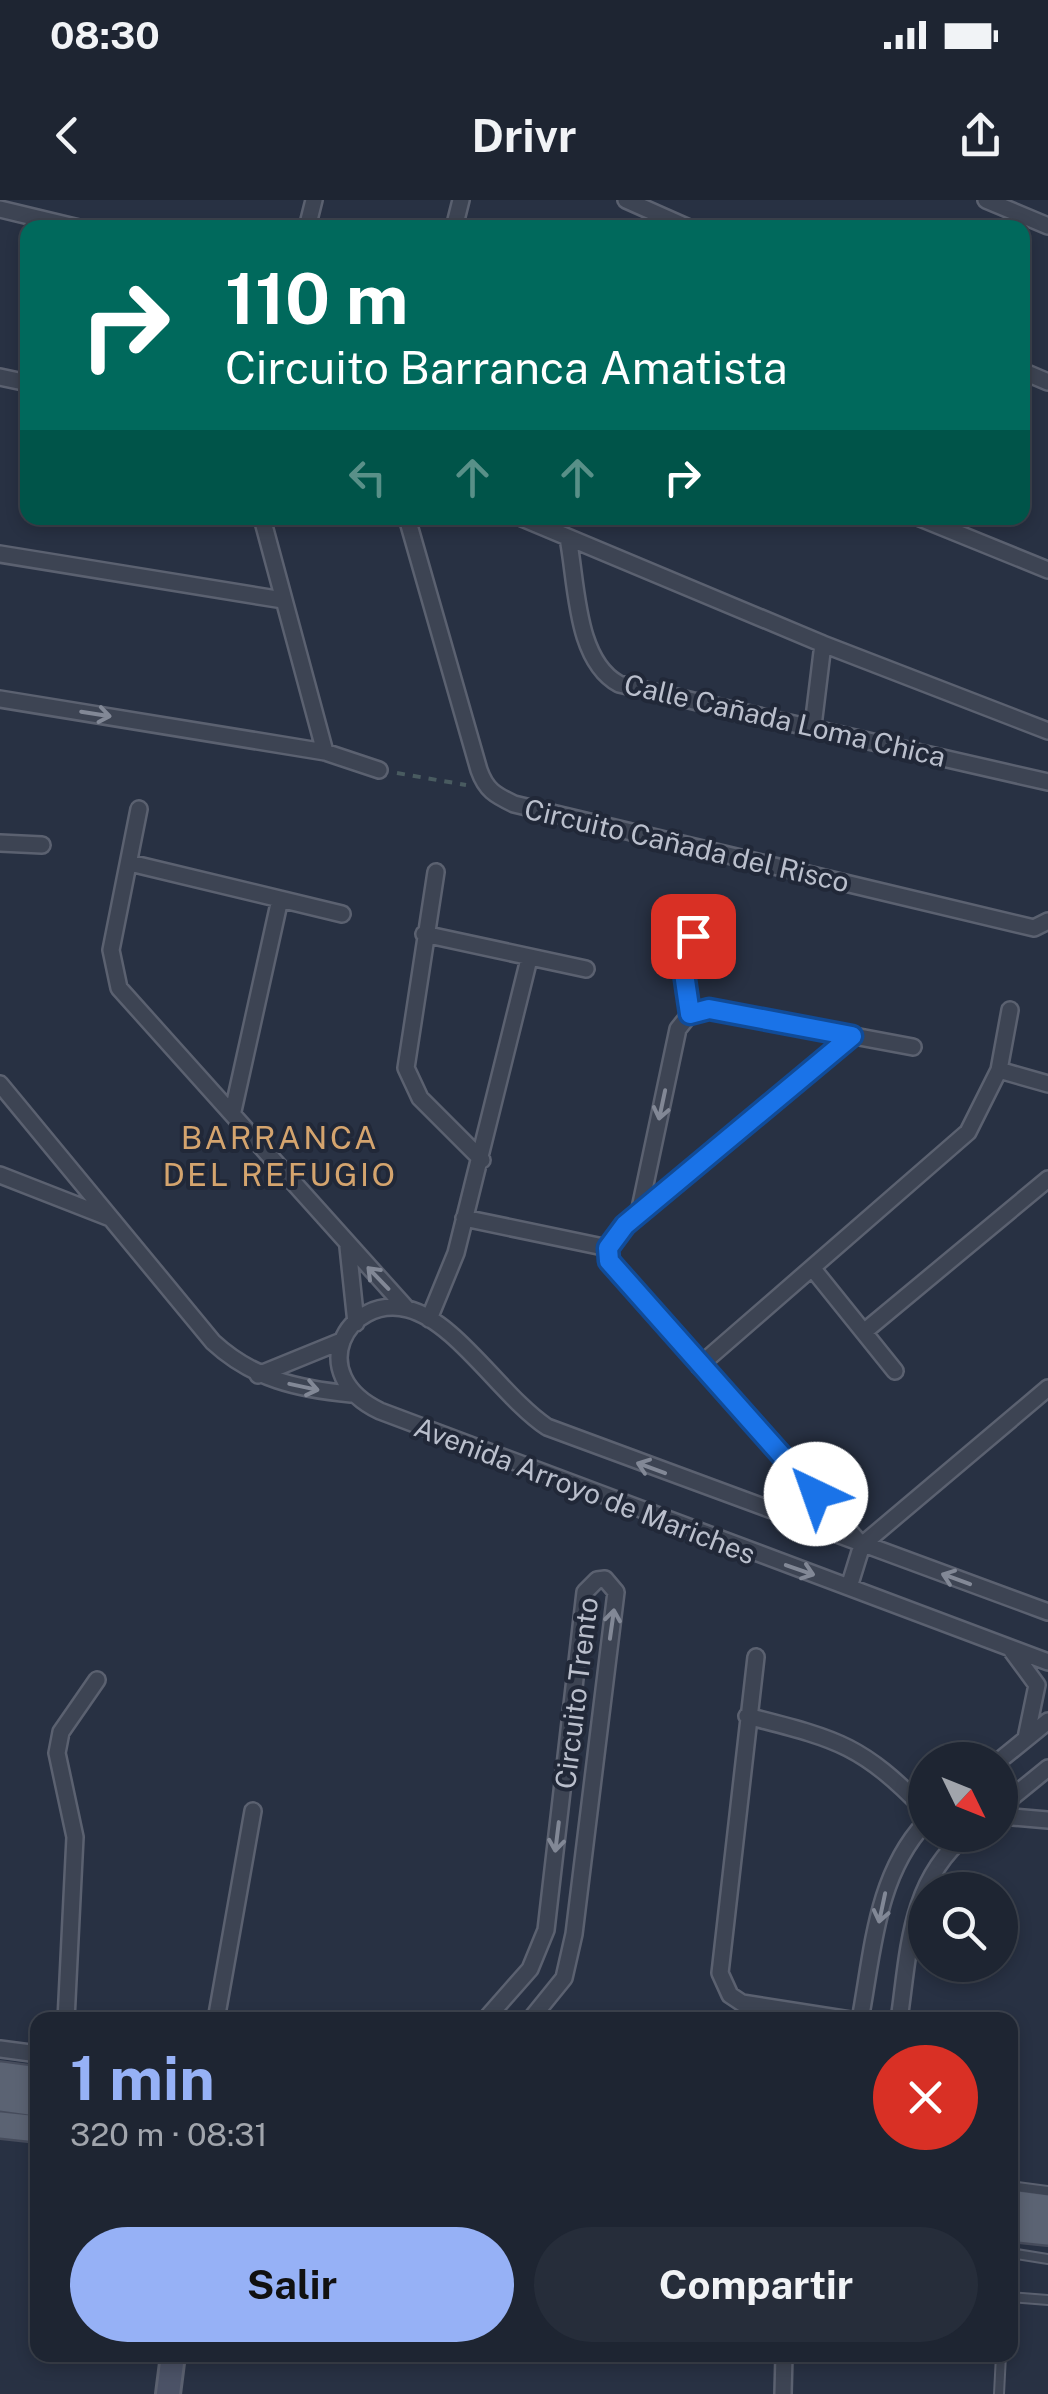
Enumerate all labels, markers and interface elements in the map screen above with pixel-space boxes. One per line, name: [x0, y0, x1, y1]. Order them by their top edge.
text: 08:30: [50, 13, 160, 58]
icon: back: [40, 108, 95, 163]
icon: share: [953, 108, 1008, 163]
text: Drivr: [472, 109, 576, 162]
text: 110 m: [225, 257, 409, 340]
icon: right: [60, 260, 190, 390]
text: Circuito Barranca Amatista: [225, 341, 788, 394]
icon: left: [340, 450, 395, 505]
icon: ahead: [445, 450, 500, 505]
icon: ahead: [550, 450, 605, 505]
icon: right: [655, 450, 710, 505]
street label: Calle Cañada Loma Chica: [621, 667, 949, 773]
one-way arrow: [79, 706, 112, 724]
street label: Circuito Cañada del Risco: [522, 792, 852, 898]
pin: [651, 894, 736, 979]
icon: arrive: [666, 909, 721, 964]
one-way arrow: [651, 1089, 670, 1121]
district label: BARRANCA DEL REFUGIO: [162, 1119, 398, 1193]
one-way arrow: [367, 1266, 390, 1291]
one-way arrow: [287, 1379, 319, 1398]
street label: Avenida Arroyo de Mariches: [410, 1410, 760, 1570]
position arrow: [764, 1442, 868, 1546]
one-way arrow: [636, 1458, 667, 1476]
one-way arrow: [783, 1562, 814, 1580]
one-way arrow: [942, 1569, 973, 1587]
street label: Circuito Trento: [548, 1595, 604, 1791]
one-way arrow: [604, 1608, 622, 1640]
north arrow: [908, 1742, 1018, 1852]
map controls: [908, 1742, 1018, 1982]
one-way arrow: [548, 1820, 566, 1852]
button: search: [908, 1872, 1018, 1982]
one-way arrow: [871, 1891, 890, 1923]
text: 1 min: [70, 2043, 215, 2114]
button: close: [873, 2045, 978, 2150]
text: 320 m · 08:31: [70, 2116, 267, 2153]
button: Salir: [70, 2227, 514, 2342]
button: Compartir: [534, 2227, 978, 2342]

